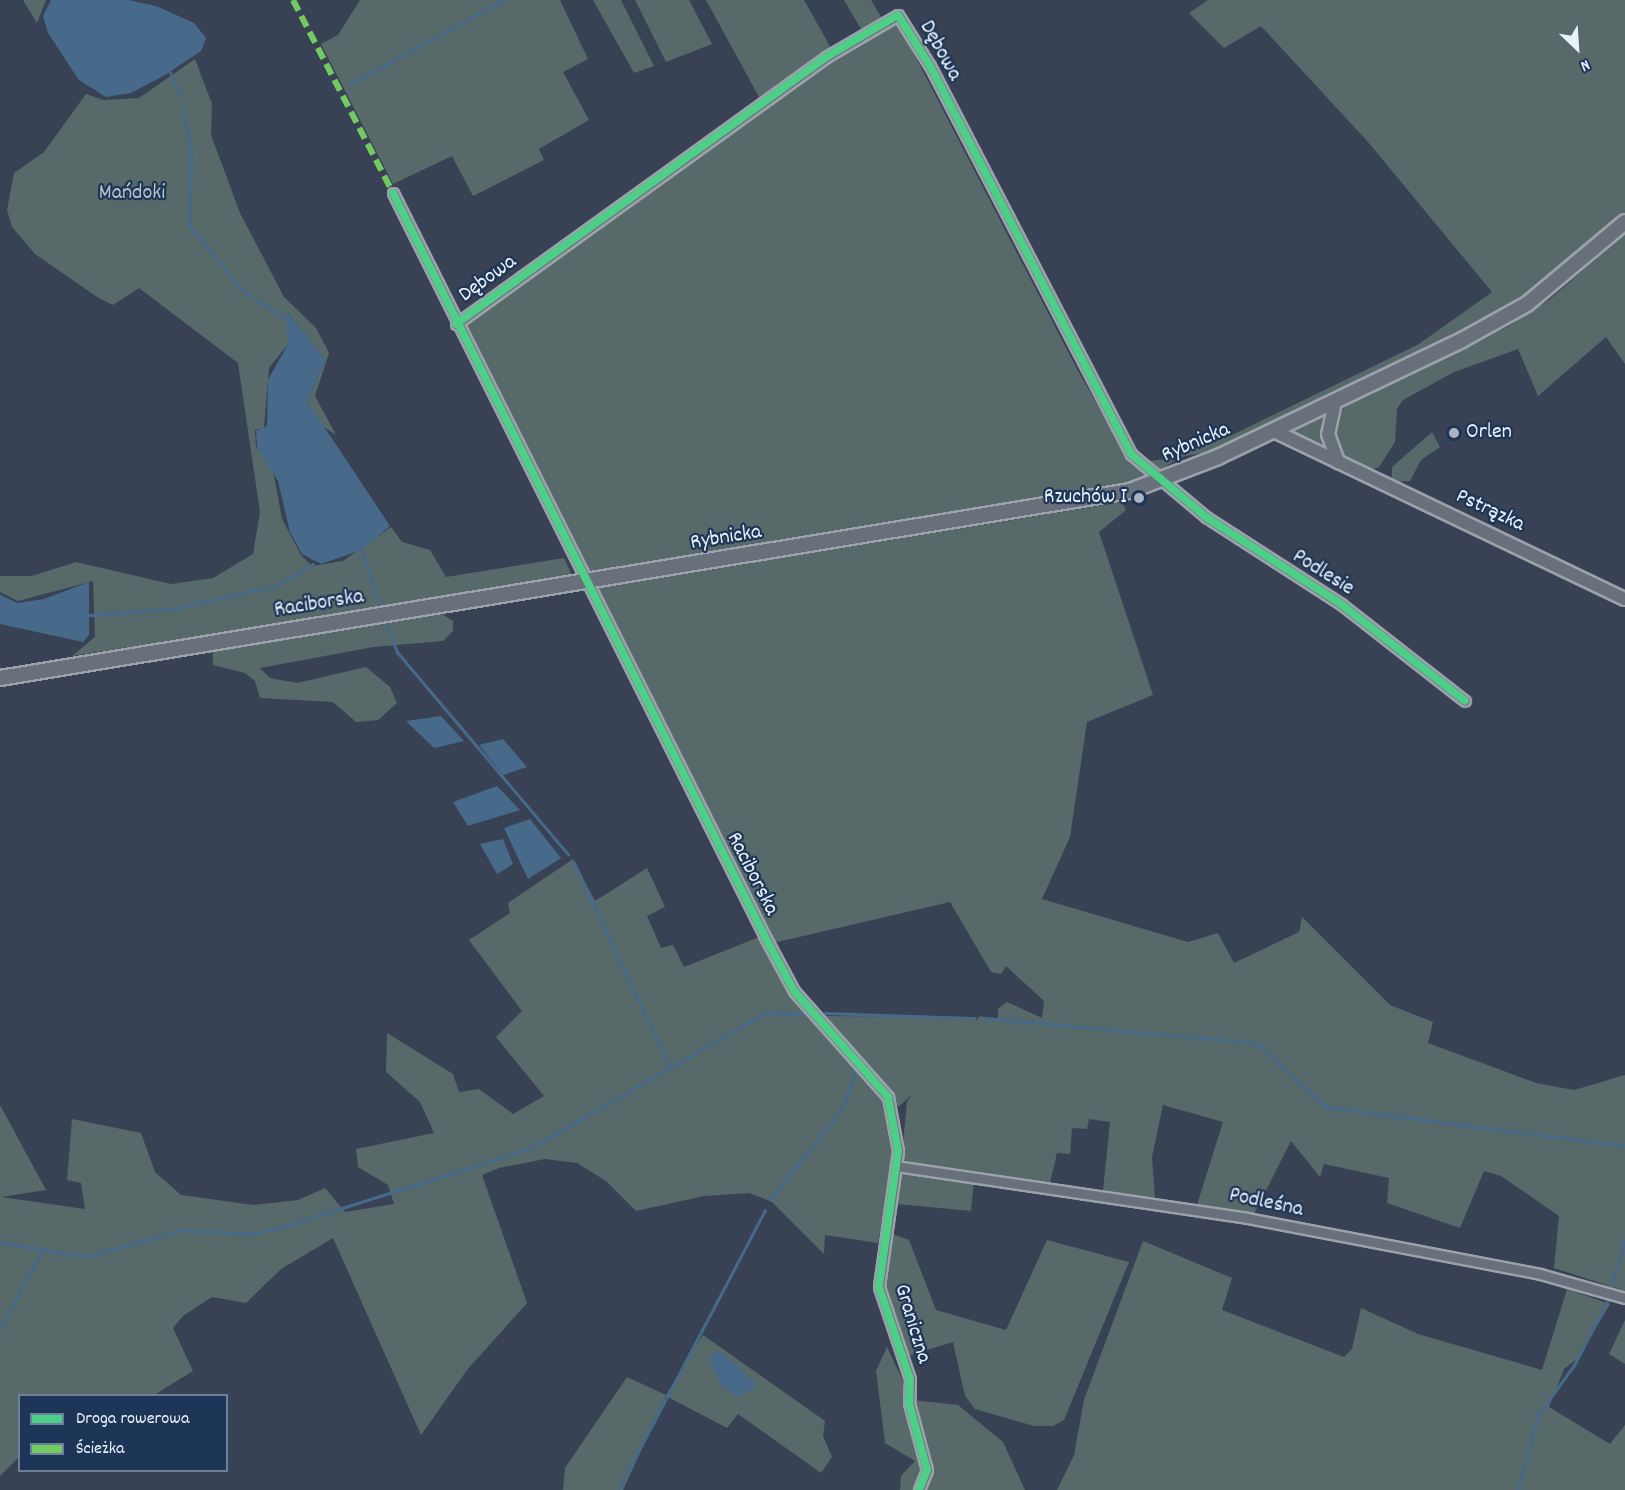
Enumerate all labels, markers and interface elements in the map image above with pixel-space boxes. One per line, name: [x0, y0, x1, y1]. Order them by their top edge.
street label: Dębowa: [913, 16, 967, 86]
north arrow: [1547, 18, 1607, 78]
text: N: [1576, 53, 1593, 77]
park label: Mańdoki: [99, 181, 165, 207]
street label: Dębowa: [454, 249, 522, 309]
street label: Rybnicka: [1158, 417, 1234, 469]
place label: Orlen: [1466, 420, 1512, 446]
marker: Orlen: [1447, 426, 1461, 440]
street label: Pstrązka: [1451, 484, 1529, 538]
place label: Rzuchów I: [1044, 485, 1127, 511]
marker: Rzuchów I: [1132, 491, 1146, 505]
street label: Rybnicka: [689, 519, 763, 557]
street label: Podlesie: [1287, 544, 1359, 602]
street label: Raciborska: [272, 584, 366, 624]
street label: Raciborska: [720, 828, 784, 920]
street label: Podleśna: [1227, 1182, 1305, 1224]
street label: Graniczna: [887, 1281, 937, 1367]
legend: [18, 1394, 228, 1472]
text: Droga rowerowa: [76, 1407, 189, 1432]
text: Ścieżka: [76, 1437, 125, 1462]

